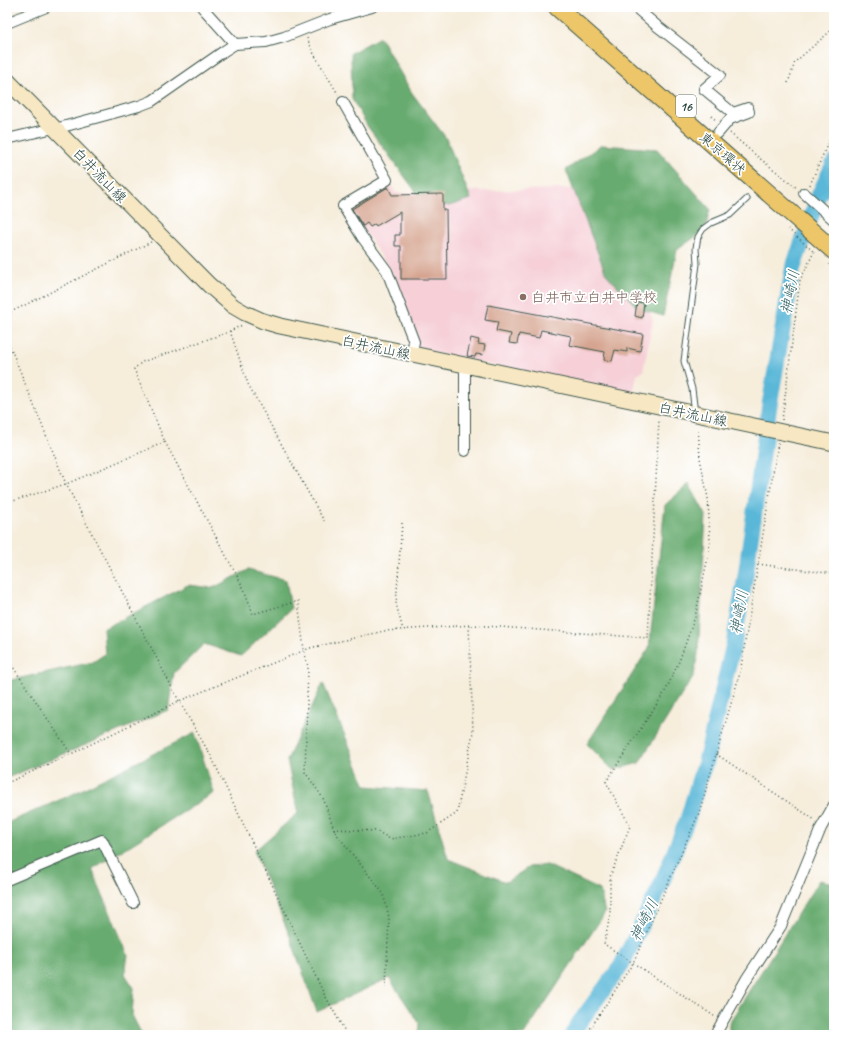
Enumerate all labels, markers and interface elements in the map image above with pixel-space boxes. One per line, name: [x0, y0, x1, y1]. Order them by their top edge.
road number: 16: [676, 95, 696, 117]
street label: 東京環状: [696, 129, 749, 178]
street label: 白井流山線: [69, 144, 130, 206]
water label: 神崎川: [777, 268, 804, 316]
place label: 白井市立白井中学校: [531, 289, 657, 306]
marker: 白井市立白井中学校: [518, 292, 528, 302]
street label: 白井流山線: [340, 332, 412, 363]
street label: 白井流山線: [657, 399, 729, 430]
water label: 神崎川: [726, 588, 753, 636]
water label: 神崎川: [626, 896, 663, 945]

